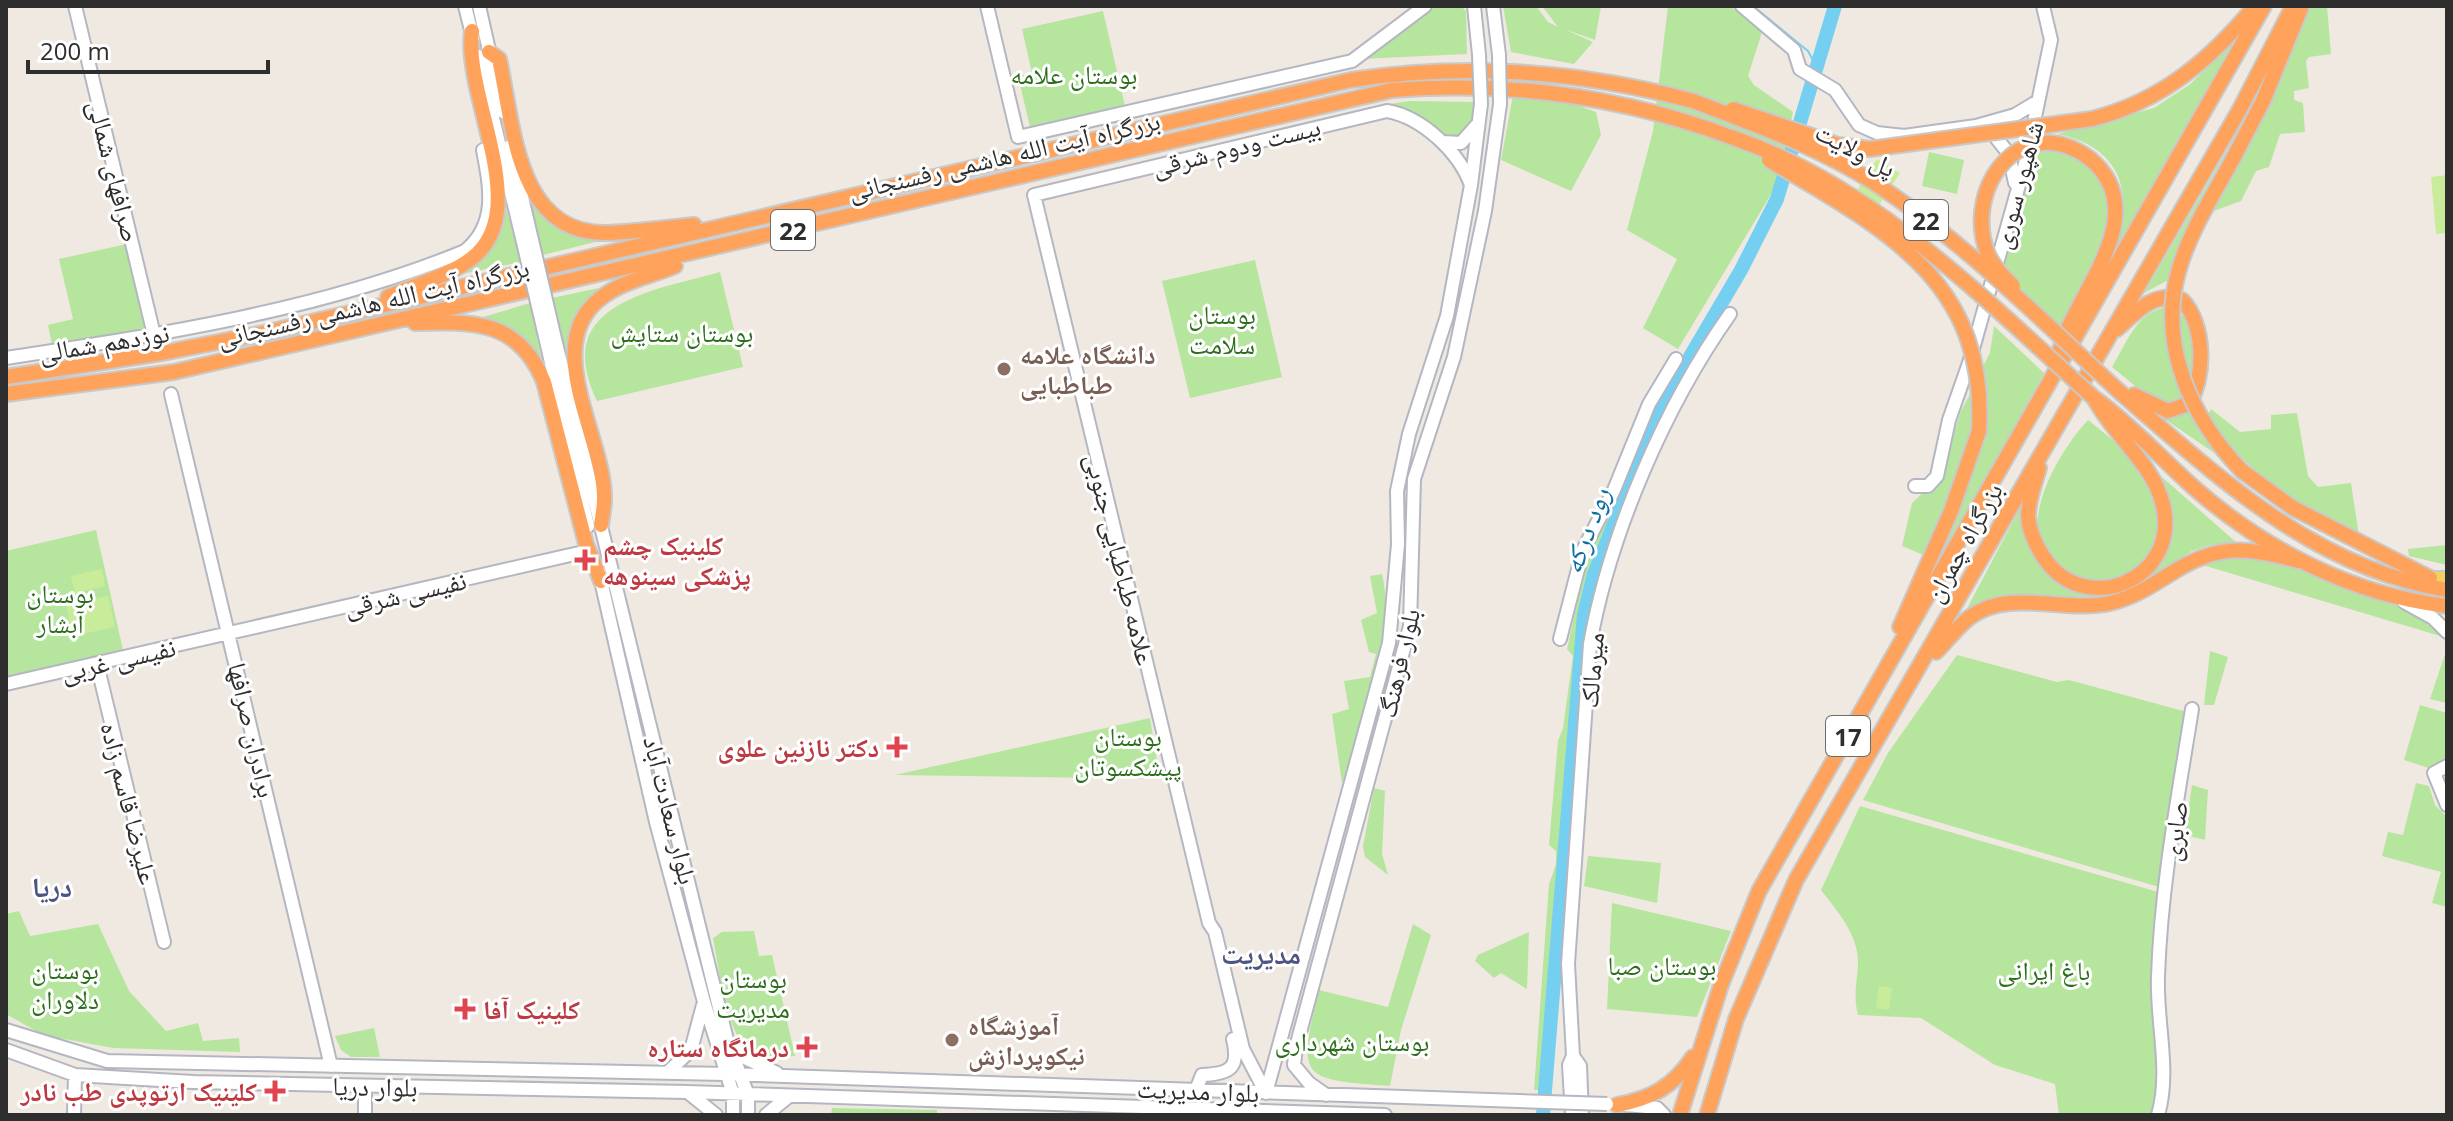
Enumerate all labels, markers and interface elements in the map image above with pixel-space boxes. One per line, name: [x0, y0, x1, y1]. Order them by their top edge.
scale bar: [28, 24, 268, 74]
text: 200 m: [40, 34, 110, 67]
park label: بوستان علامه: [1011, 56, 1137, 92]
street label: صرافهای شمالی: [80, 96, 150, 246]
street label: بزرگراه آیت الله هاشمی رفسنجانی: [844, 102, 1164, 208]
street label: بیست ودوم شرقی: [1148, 108, 1324, 185]
street label: پل ولایت: [1809, 113, 1903, 185]
street label: شاهپور سوری: [1983, 117, 2051, 253]
road number: 22: [1904, 200, 1948, 240]
road number: 22: [771, 210, 815, 250]
street label: بزرگراه آیت الله هاشمی رفسنجانی: [213, 249, 533, 355]
park label: بوستان سلامت: [1188, 296, 1256, 362]
street label: نوزدهم شمالی: [36, 314, 172, 370]
park label: بوستان ستایش: [611, 314, 753, 350]
place label: دانشگاه علامه طباطبایی: [1020, 336, 1156, 402]
marker: دانشگاه علامه طباطبایی: [995, 360, 1013, 378]
street label: علامه طباطبایی جنوبی: [1077, 449, 1165, 669]
street label: بزرگراه چمران: [1915, 476, 2011, 608]
water label: رود درکه: [1552, 481, 1618, 579]
place label: کلینیک چشم پزشکی سینوهه: [603, 527, 751, 593]
marker: کلینیک چشم پزشکی سینوهه: [574, 549, 596, 571]
street label: نفیسی شرقی: [340, 561, 470, 625]
park label: بوستان آبشار: [26, 575, 94, 641]
street label: بلوار فرهنگ: [1368, 605, 1428, 721]
street label: نفیسی غربی: [57, 628, 179, 690]
street label: میرمالک: [1570, 631, 1612, 709]
street label: برادران صرافها: [220, 659, 286, 801]
road number: 17: [1826, 716, 1870, 756]
street label: علیرضا قاسم زاده: [92, 718, 168, 888]
park label: بوستان پیشکسوتان: [1074, 718, 1182, 784]
place label: دکتر نازنین علوی: [717, 729, 879, 765]
street label: بلوار سعادت آباد: [635, 732, 707, 888]
marker: دکتر نازنین علوی: [886, 736, 908, 758]
street label: صابری: [2152, 798, 2196, 864]
district label: دریا: [32, 867, 72, 905]
district label: مدیریت: [1221, 934, 1301, 972]
park label: بوستان صبا: [1608, 947, 1716, 983]
park label: بوستان دلاوران: [31, 951, 99, 1017]
park label: باغ ایرانی: [1998, 952, 2091, 988]
park label: بوستان مدیریت: [716, 960, 790, 1026]
place label: کلینیک آفا: [483, 991, 580, 1027]
marker: کلینیک آفا: [454, 998, 476, 1020]
place label: آموزشگاه نیکوپردازش: [968, 1007, 1085, 1073]
park label: بوستان شهرداری: [1275, 1023, 1429, 1059]
place label: درمانگاه ستاره: [648, 1029, 789, 1065]
marker: آموزشگاه نیکوپردازش: [943, 1031, 961, 1049]
marker: درمانگاه ستاره: [796, 1036, 818, 1058]
street label: بلوار دریا: [332, 1067, 418, 1105]
street label: بلوار مدیریت: [1136, 1070, 1260, 1110]
place label: کلینیک ارتوپدی طب نادر: [20, 1073, 257, 1109]
marker: کلینیک ارتوپدی طب نادر: [264, 1080, 286, 1102]

